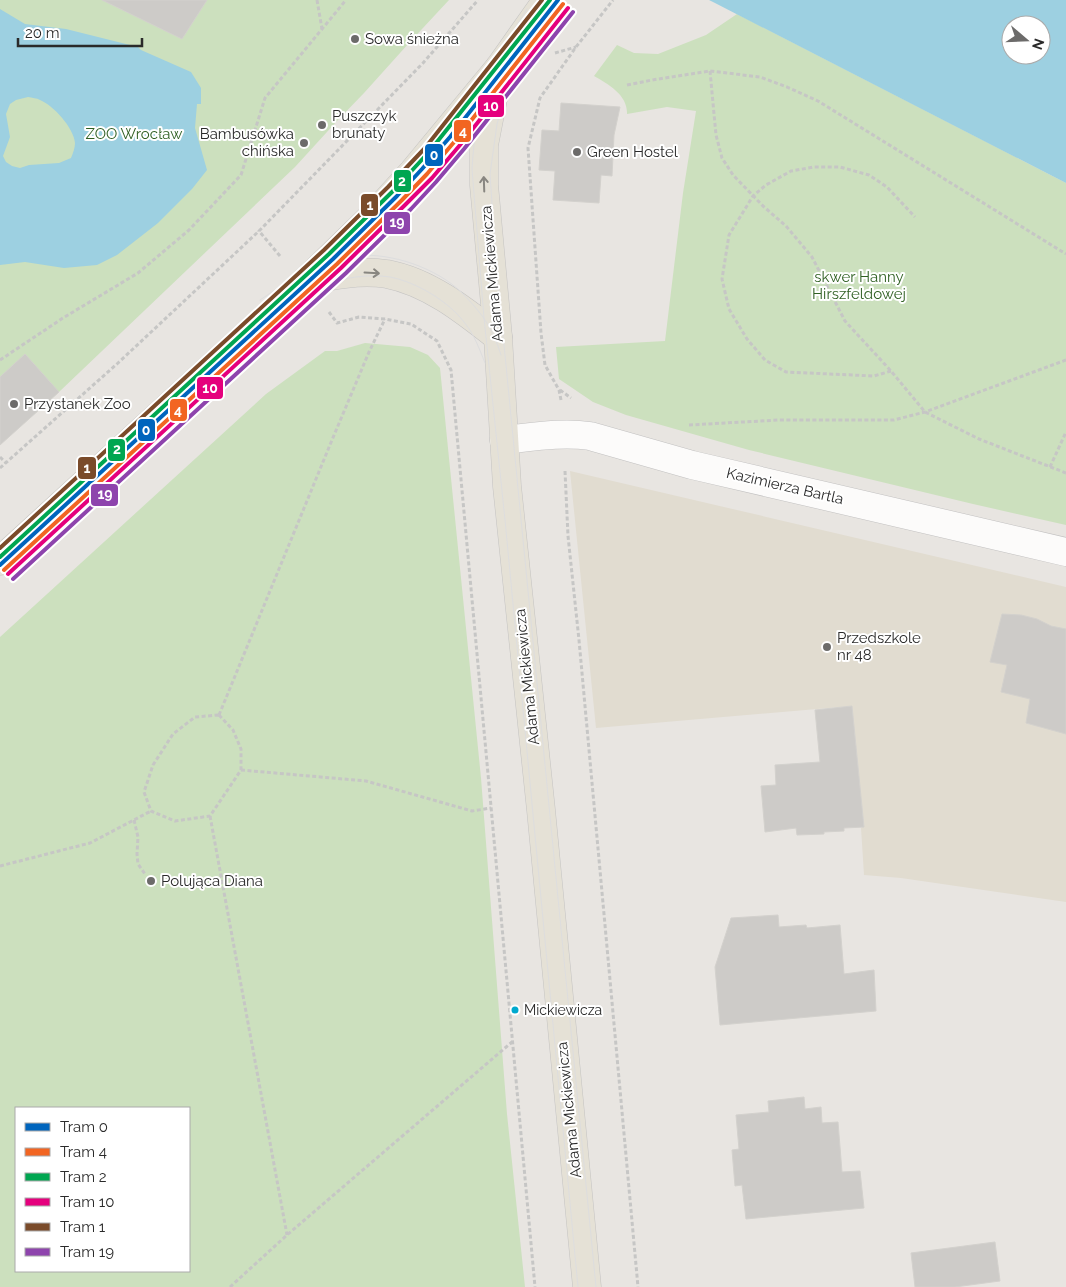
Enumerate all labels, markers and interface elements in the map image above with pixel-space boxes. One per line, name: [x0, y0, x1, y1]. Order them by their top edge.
scale bar: [18, 15, 141, 47]
north arrow: [1001, 15, 1051, 65]
text: 20 m: [25, 24, 60, 42]
place label: Sowa śnieżna: [365, 30, 459, 48]
marker: Sowa śnieżna: [349, 33, 361, 45]
text: N: [1029, 37, 1048, 52]
line badge: 10: [477, 94, 505, 118]
text: 10: [483, 98, 499, 114]
place label: Puszczyk brunaty: [332, 107, 396, 142]
marker: Puszczyk brunaty: [316, 119, 328, 131]
line badge: 4: [453, 119, 472, 143]
text: 4: [459, 123, 467, 139]
park label: ZOO Wrocław: [86, 125, 182, 143]
place label: Bambusówka chińska: [200, 125, 294, 160]
marker: Bambusówka chińska: [298, 137, 310, 149]
line badge: 0: [424, 143, 444, 167]
place label: Green Hostel: [587, 143, 679, 161]
marker: Green Hostel: [571, 146, 583, 158]
text: 0: [430, 147, 438, 163]
line badge: 2: [393, 169, 412, 193]
text: 2: [398, 173, 406, 189]
one-way arrow: [479, 176, 489, 192]
line badge: 1: [360, 193, 379, 217]
text: 1: [367, 197, 374, 213]
street label: Adama Mickiewicza: [477, 205, 507, 343]
line badge: 19: [383, 211, 411, 235]
text: 19: [389, 214, 405, 230]
park label: skwer Hanny Hirszfeldowej: [812, 268, 906, 303]
one-way arrow: [364, 269, 380, 278]
line badge: 10: [196, 376, 224, 400]
text: 10: [202, 380, 218, 396]
place label: Przystanek Zoo: [24, 395, 131, 413]
marker: Przystanek Zoo: [8, 398, 20, 410]
line badge: 4: [169, 398, 188, 422]
text: 4: [174, 402, 182, 418]
line badge: 0: [137, 418, 156, 442]
text: 0: [142, 422, 150, 438]
line badge: 2: [107, 438, 126, 462]
text: 2: [113, 441, 121, 457]
line badge: 1: [77, 456, 97, 480]
text: 1: [84, 460, 91, 476]
street label: Kazimierza Bartla: [725, 464, 845, 508]
line badge: 19: [90, 483, 119, 507]
text: 19: [97, 486, 113, 502]
street label: Adama Mickiewicza: [511, 608, 543, 746]
place label: Przedszkole nr 48: [837, 629, 921, 664]
marker: Przedszkole nr 48: [821, 641, 833, 653]
place label: Polująca Diana: [161, 872, 263, 890]
marker: Polująca Diana: [145, 875, 157, 887]
place label: Mickiewicza: [524, 1002, 602, 1018]
marker: Mickiewicza: [510, 1005, 520, 1015]
street label: Adama Mickiewicza: [553, 1041, 585, 1179]
legend: [15, 1107, 190, 1272]
text: Tram 0: [60, 1118, 108, 1136]
text: Tram 4: [60, 1143, 107, 1161]
text: Tram 2: [60, 1168, 107, 1186]
text: Tram 10: [60, 1193, 114, 1211]
text: Tram 1: [60, 1218, 106, 1236]
text: Tram 19: [60, 1243, 114, 1261]

